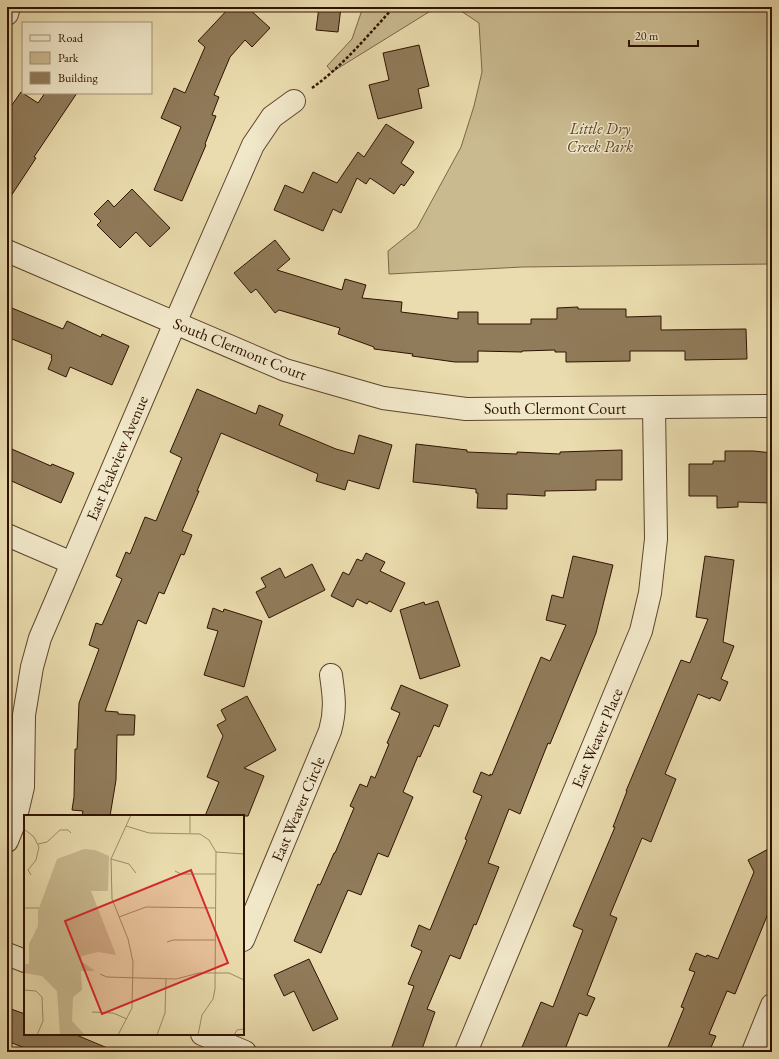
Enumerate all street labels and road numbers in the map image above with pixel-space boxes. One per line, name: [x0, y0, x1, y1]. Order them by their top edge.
street label: South Clermont Court: [170, 313, 310, 385]
street label: East Peakview Avenue: [81, 392, 153, 524]
street label: South Clermont Court: [484, 398, 626, 419]
street label: East Weaver Place: [567, 685, 627, 791]
street label: East Weaver Circle: [266, 753, 330, 865]

